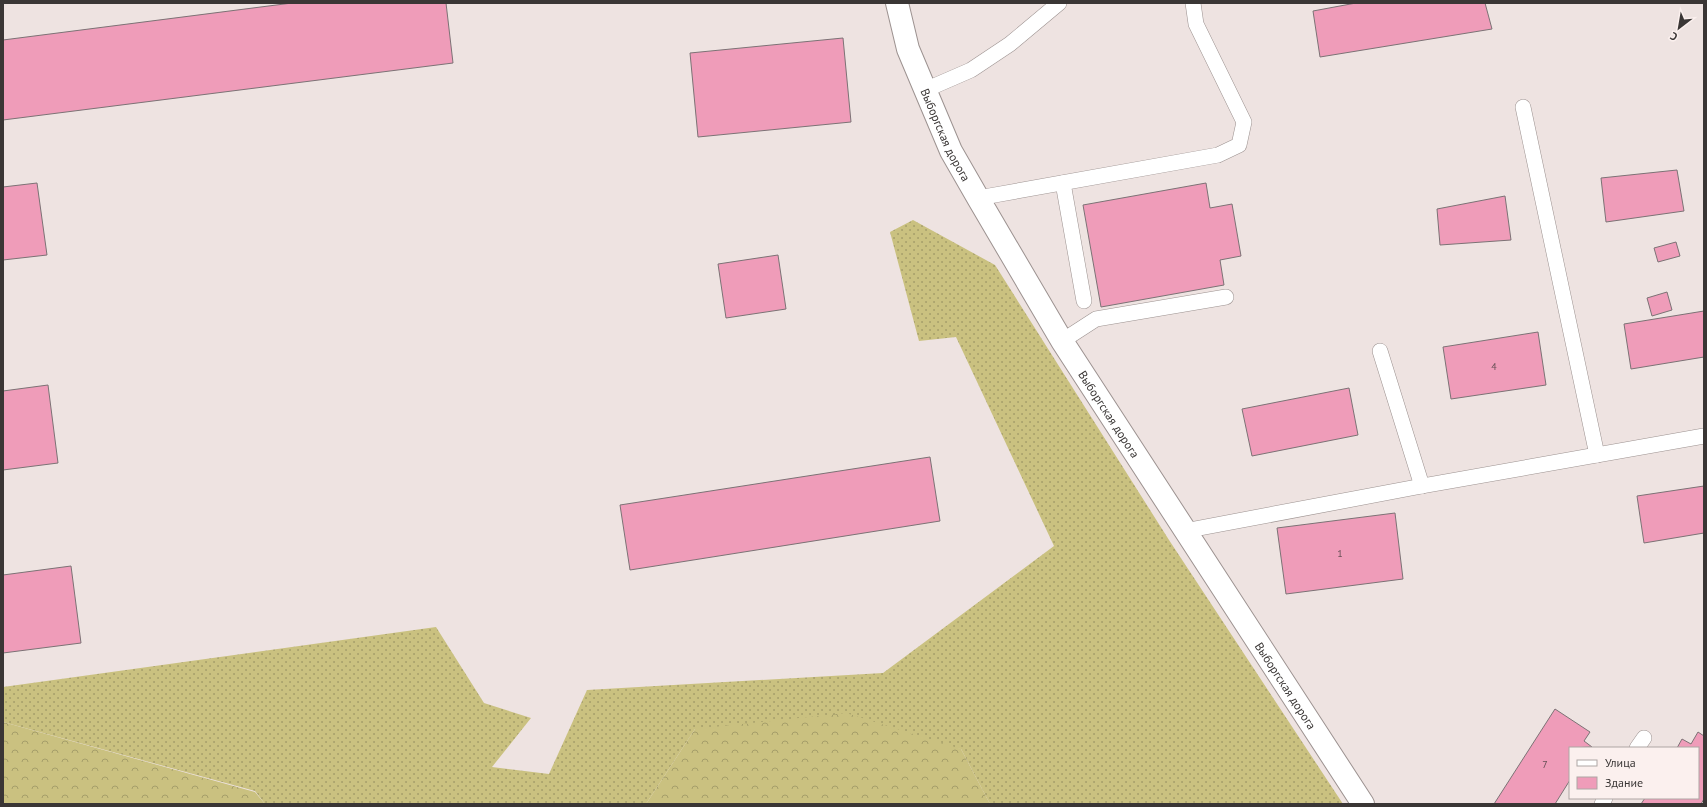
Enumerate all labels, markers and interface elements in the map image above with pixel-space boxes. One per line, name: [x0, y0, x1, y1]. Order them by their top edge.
north arrow: [1659, 8, 1699, 48]
text: С: [1668, 29, 1680, 44]
street label: Выборгская дорога: [918, 86, 974, 184]
house number: 4: [1491, 360, 1497, 373]
street label: Выборгская дорога: [1076, 368, 1143, 460]
house number: 1: [1337, 547, 1343, 560]
street label: Выборгская дорога: [1252, 639, 1320, 732]
legend: [1569, 747, 1699, 799]
text: Улица: [1605, 755, 1636, 770]
house number: 7: [1542, 758, 1548, 771]
text: Здание: [1605, 775, 1643, 790]

